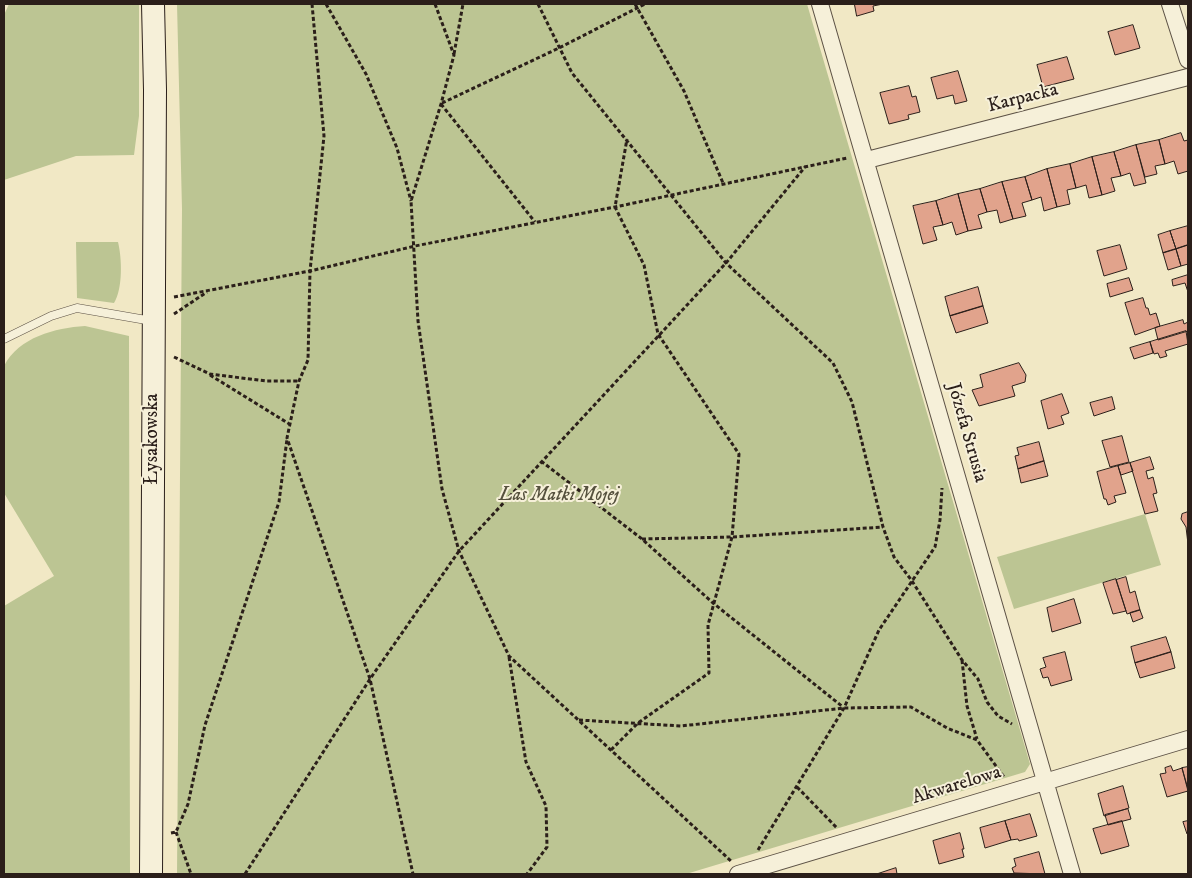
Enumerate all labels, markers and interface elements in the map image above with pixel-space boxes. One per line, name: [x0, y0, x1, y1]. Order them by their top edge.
street label: Karpacka: [985, 79, 1061, 119]
street label: Józefa Strusia: [941, 381, 991, 485]
street label: Łysakowska: [142, 393, 164, 485]
park label: Las Matki Mojej: [499, 485, 619, 507]
street label: Akwarelowa: [910, 762, 1004, 810]

